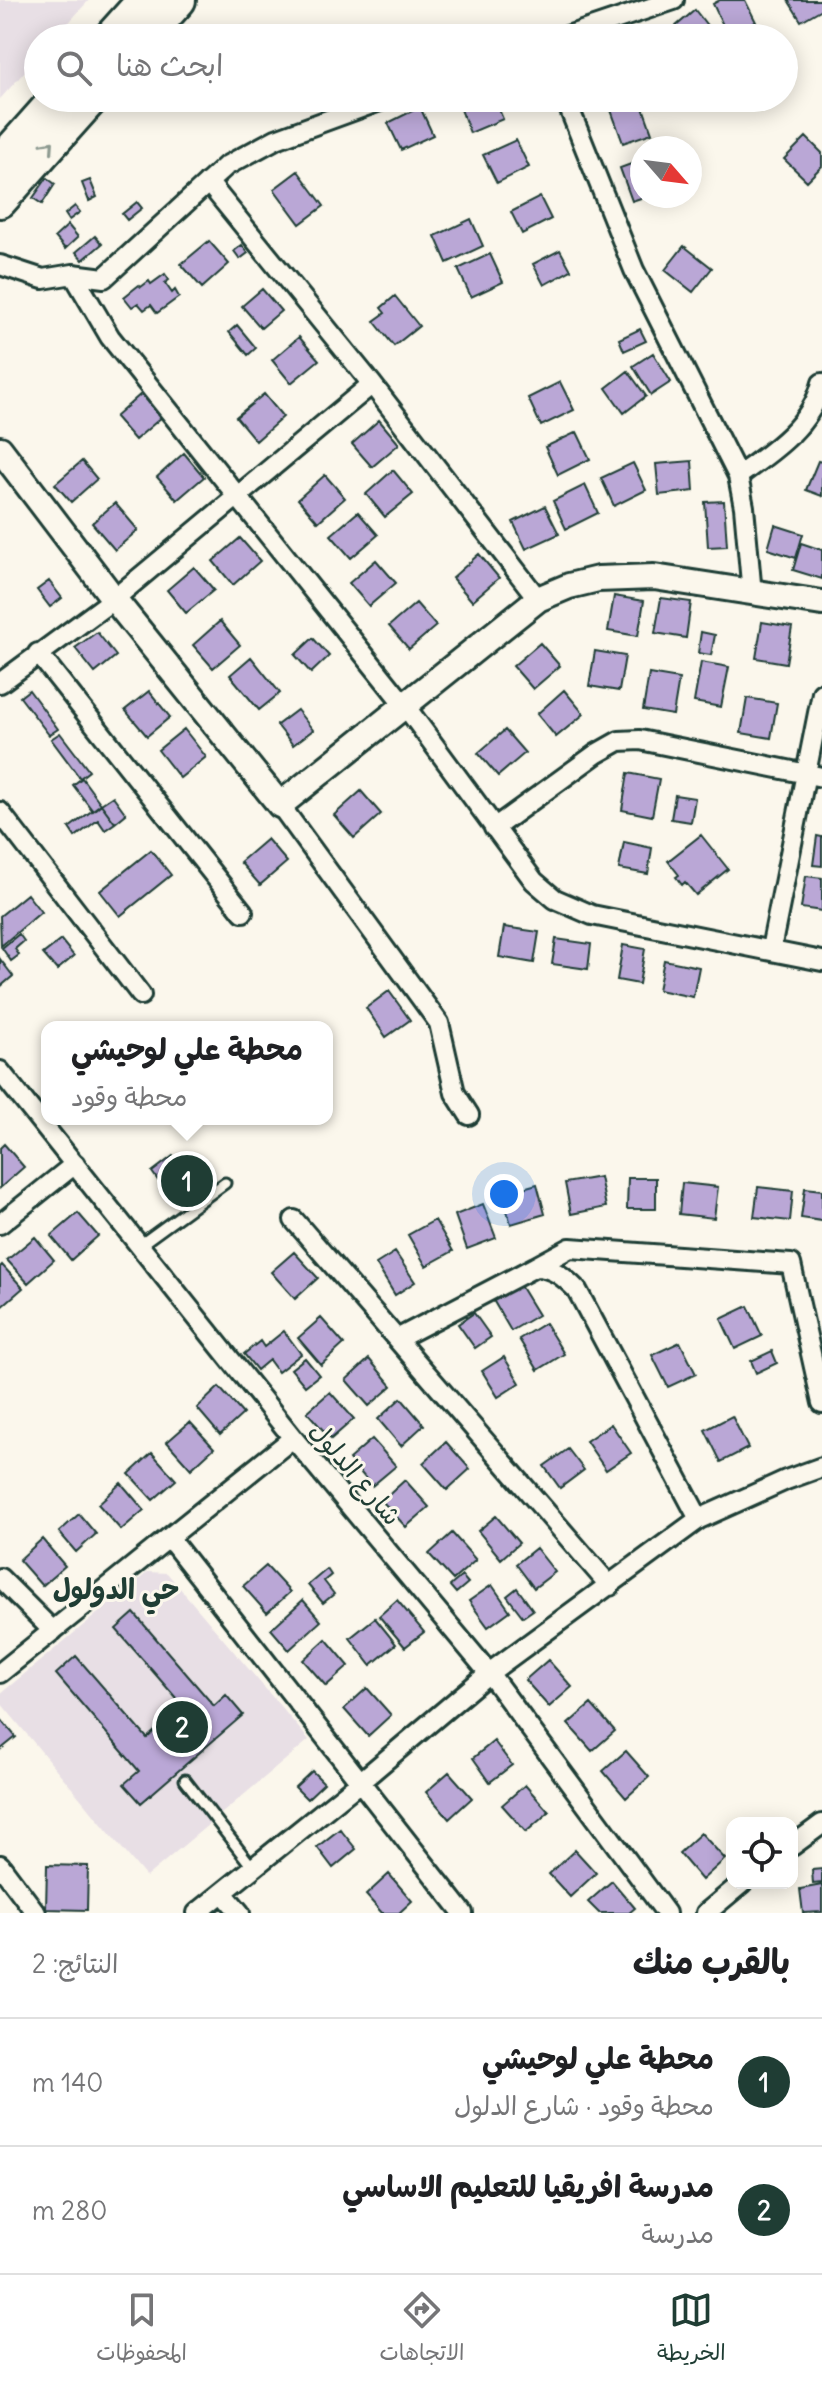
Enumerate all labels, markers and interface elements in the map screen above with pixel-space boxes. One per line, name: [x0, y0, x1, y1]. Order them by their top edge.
search box: [24, 24, 798, 112]
icon: search: [52, 46, 96, 90]
text: ابحث هنا: [116, 46, 223, 84]
north arrow: [630, 136, 702, 208]
one-way arrow: [39, 140, 54, 155]
popup: [41, 1021, 333, 1125]
text: محطة علي لوحيشي: [71, 1030, 303, 1068]
text: محطة وقود: [71, 1080, 187, 1113]
pin: 1: [161, 1151, 213, 1211]
your location: [484, 1174, 524, 1214]
street label: شارع الدلول: [301, 1414, 409, 1533]
district label: حي الدولول: [53, 1571, 179, 1615]
pin: 2: [156, 1697, 208, 1757]
map controls: [726, 1817, 798, 1889]
button: locate: [726, 1817, 798, 1889]
text: بالقرب منك: [633, 1940, 790, 1983]
text: النتائج: 2: [32, 1947, 118, 1980]
text: محطة علي لوحيشي: [482, 2039, 714, 2077]
text: 140 m: [32, 2066, 103, 2099]
text: 1: [759, 2066, 769, 2099]
text: محطة وقود · شارع الدلول: [454, 2089, 714, 2122]
text: مدرسة افريقيا للتعليم الاساسي: [342, 2167, 714, 2205]
text: 280 m: [32, 2194, 107, 2227]
text: 2: [757, 2194, 771, 2227]
text: مدرسة: [642, 2217, 714, 2250]
tab: المحفوظات: [96, 2288, 187, 2372]
tab: الاتجاهات: [380, 2288, 464, 2372]
tab: الخريطة: [657, 2288, 726, 2372]

